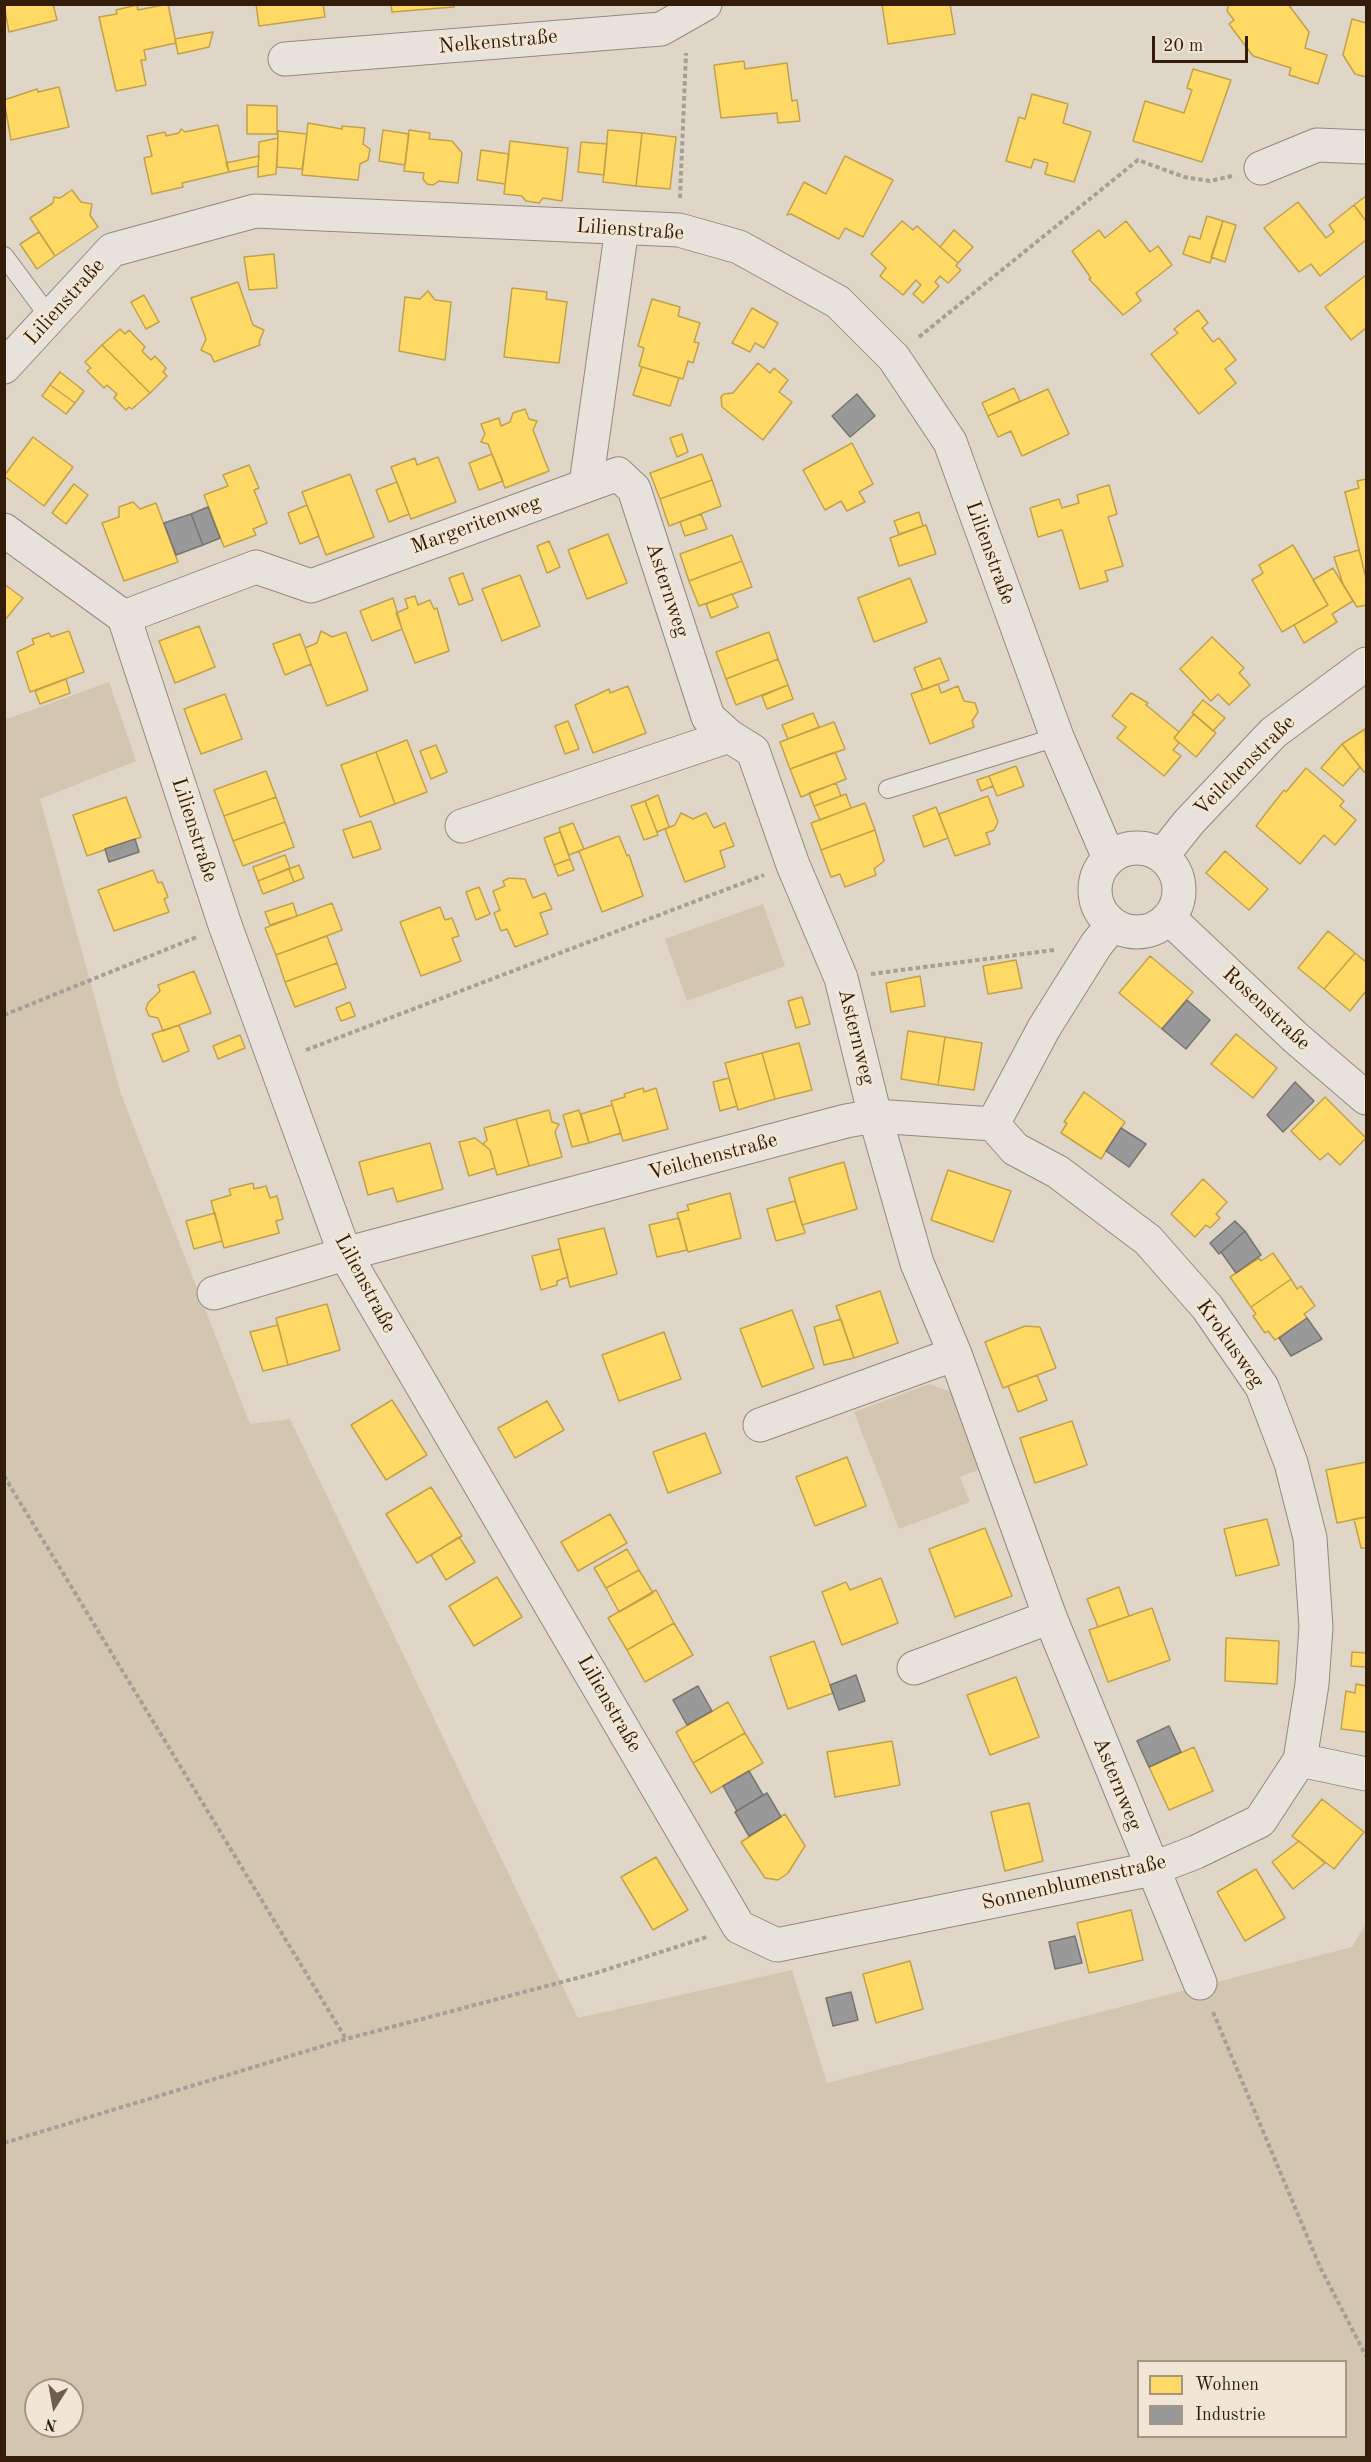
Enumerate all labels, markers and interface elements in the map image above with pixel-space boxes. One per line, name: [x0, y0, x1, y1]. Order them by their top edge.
street label: Nelkenstraße: [437, 24, 559, 60]
scale bar: [1155, 24, 1251, 62]
text: 20 m: [1163, 37, 1203, 55]
street label: Lilienstraße: [575, 214, 685, 246]
street label: Lilienstraße: [19, 253, 111, 351]
street label: Margeritenweg: [408, 490, 544, 560]
street label: Lilienstraße: [960, 498, 1020, 608]
street label: Asternweg: [640, 539, 694, 641]
street label: Veilchenstraße: [1189, 710, 1301, 822]
street label: Lilienstraße: [165, 775, 223, 885]
street label: Rosenstraße: [1217, 962, 1315, 1056]
street label: Asternweg: [832, 986, 880, 1088]
street label: Veilchenstraße: [646, 1128, 780, 1186]
street label: Lilienstraße: [328, 1230, 402, 1338]
street label: Krokusweg: [1190, 1295, 1270, 1393]
street label: Lilienstraße: [571, 1651, 647, 1757]
street label: Asternweg: [1087, 1734, 1147, 1834]
street label: Sonnenblumenstraße: [979, 1850, 1169, 1916]
legend: [1137, 2360, 1347, 2438]
text: Wohnen: [1195, 2376, 1259, 2394]
north arrow: [24, 2378, 84, 2438]
text: Industrie: [1195, 2406, 1265, 2424]
text: N: [43, 2415, 58, 2433]

